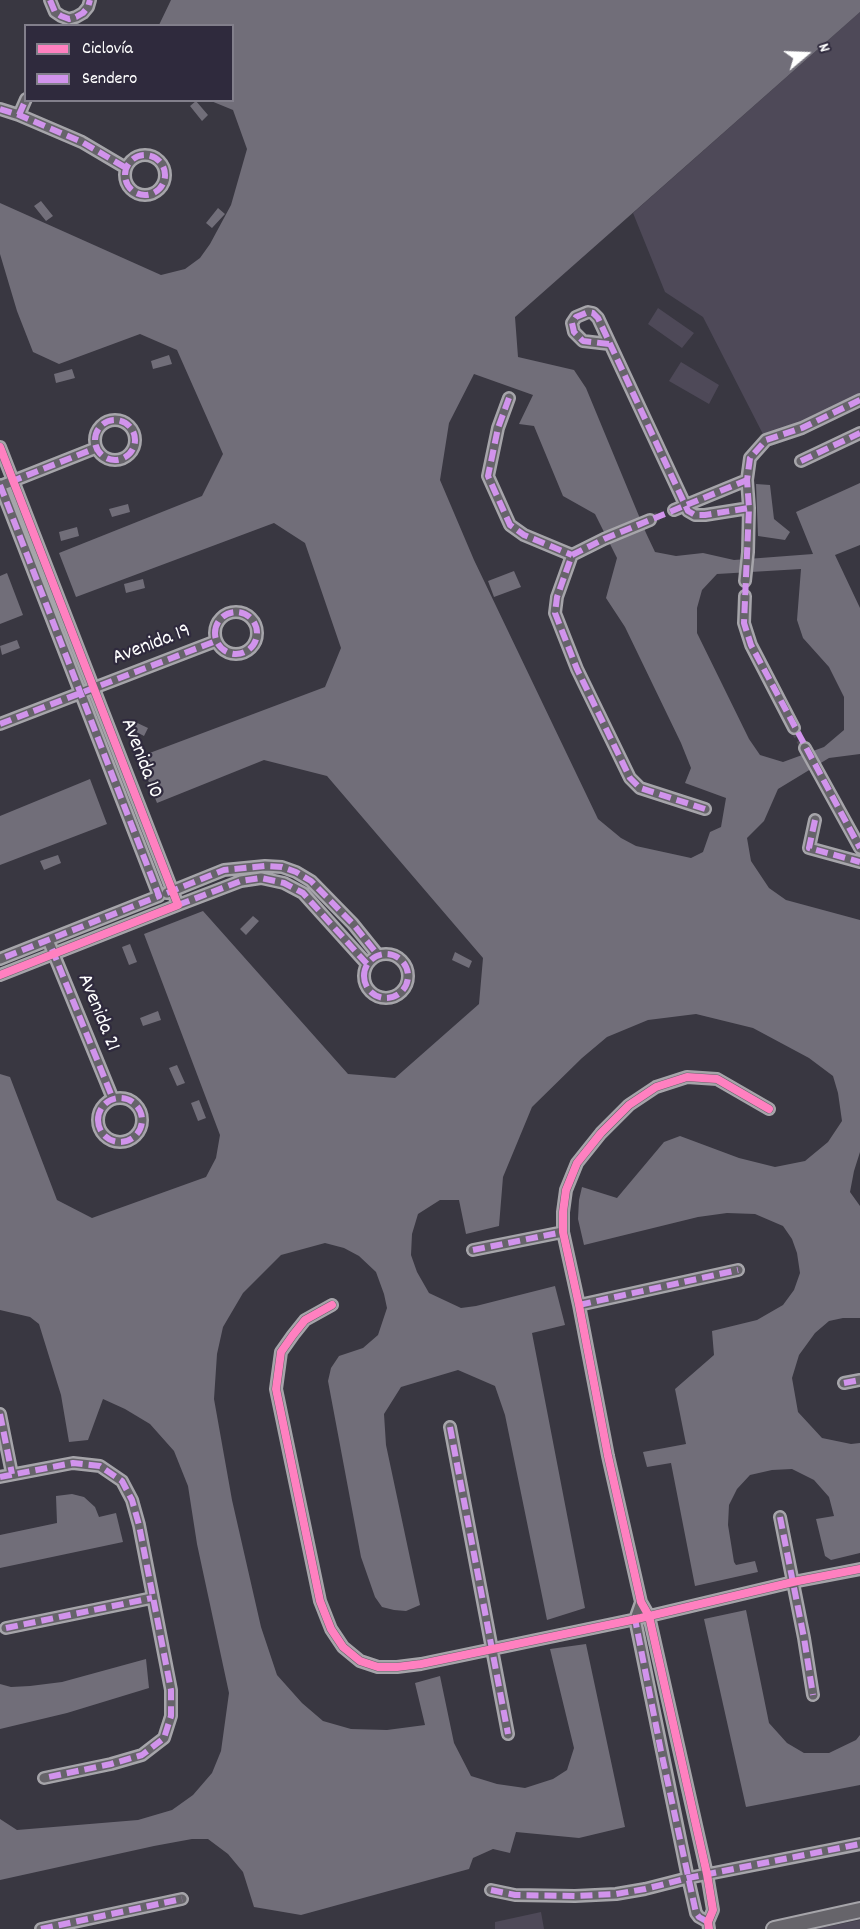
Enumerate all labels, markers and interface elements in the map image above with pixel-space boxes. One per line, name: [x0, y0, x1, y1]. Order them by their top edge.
legend: [24, 24, 234, 102]
north arrow: [776, 24, 836, 84]
text: Ciclovía: [82, 37, 133, 62]
text: N: [811, 40, 836, 55]
text: Sendero: [82, 67, 137, 92]
street label: Avenida 19: [109, 620, 195, 672]
street label: Avenida 10: [113, 715, 167, 803]
street label: Avenida 21: [70, 971, 124, 1055]

